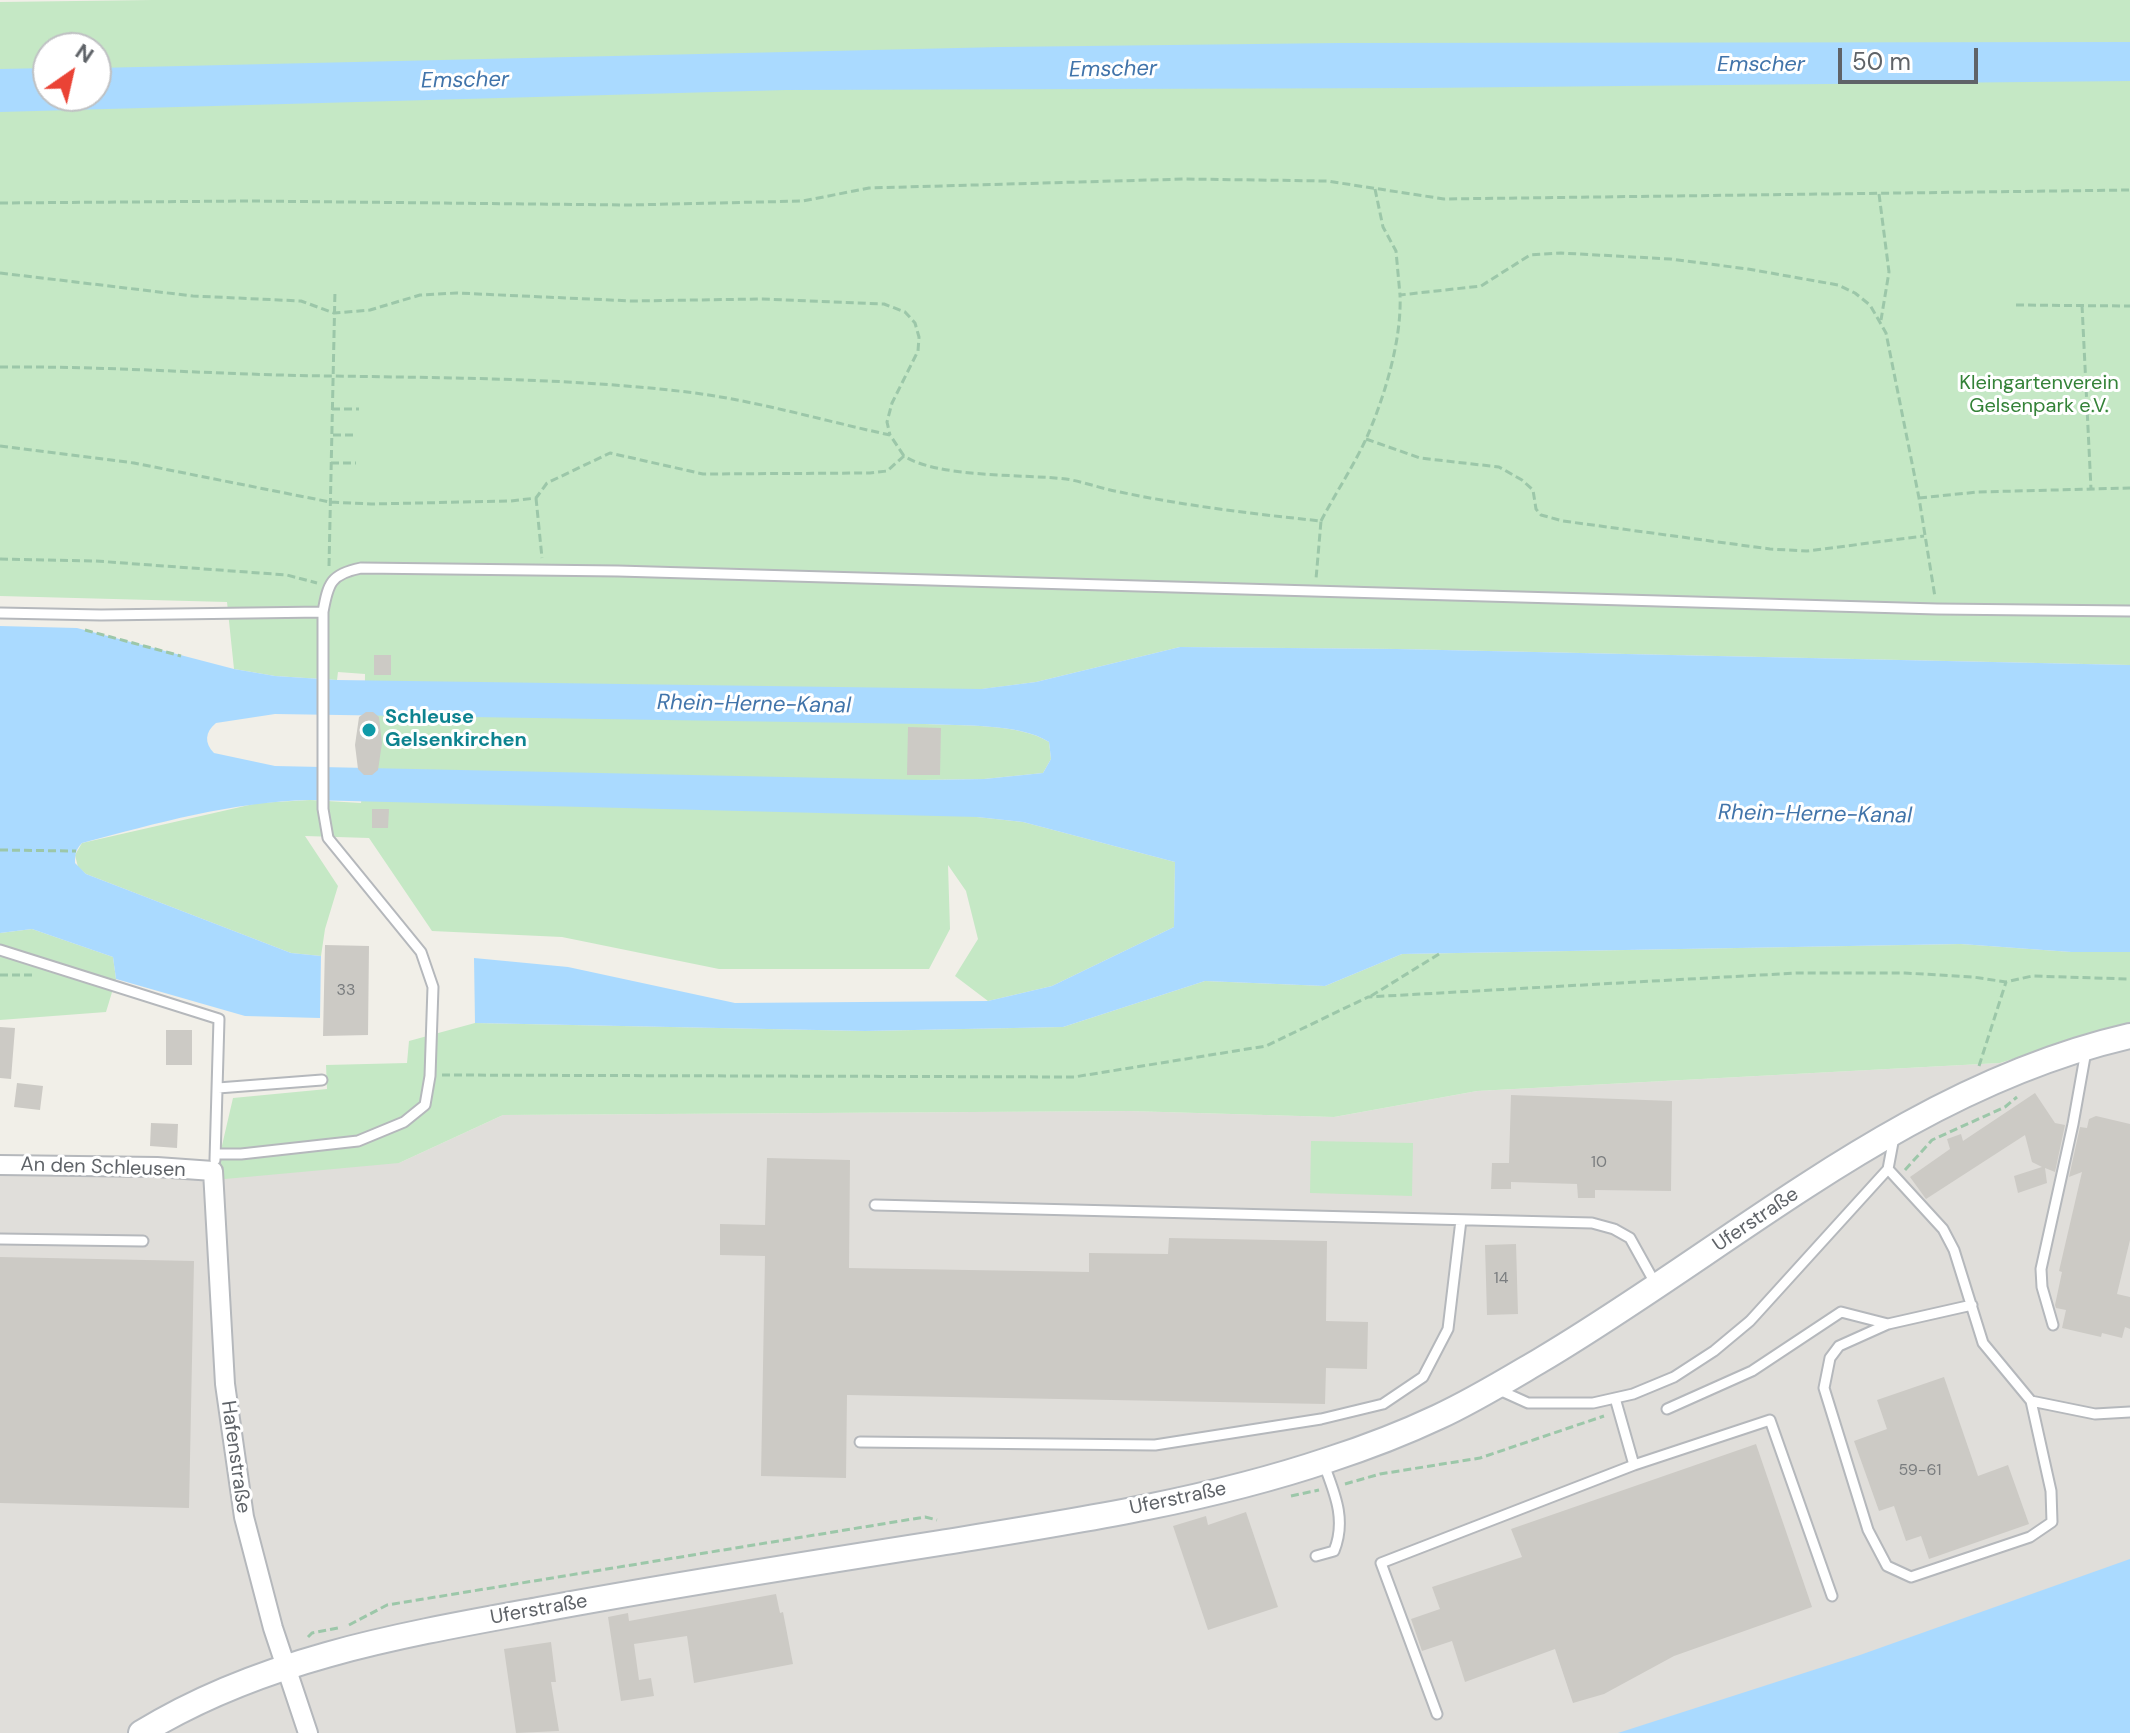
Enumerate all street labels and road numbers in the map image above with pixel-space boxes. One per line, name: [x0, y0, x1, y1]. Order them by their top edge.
street label: An den Schleusen: [20, 1153, 186, 1183]
street label: Uferstraße: [1709, 1183, 1803, 1257]
street label: Hafenstraße: [215, 1399, 255, 1515]
street label: Uferstraße: [1127, 1477, 1229, 1521]
street label: Uferstraße: [489, 1590, 589, 1630]

